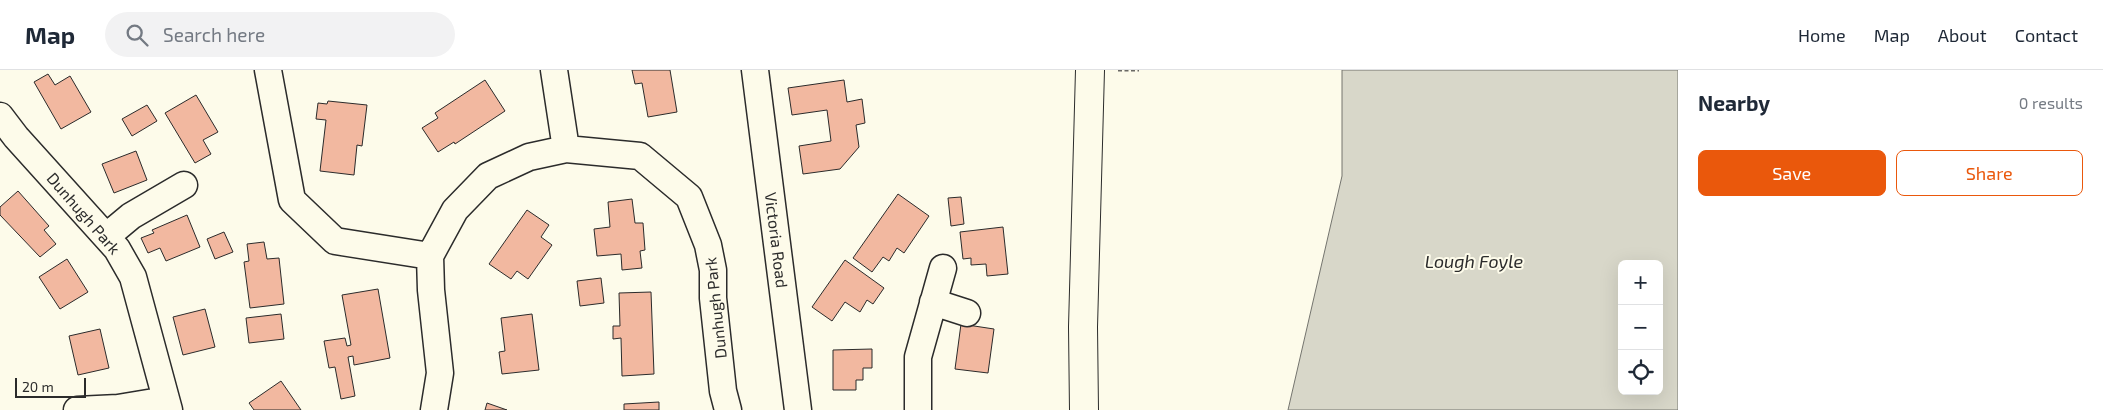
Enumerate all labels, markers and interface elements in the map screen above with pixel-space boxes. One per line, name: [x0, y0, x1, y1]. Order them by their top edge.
search box: [105, 12, 455, 57]
text: Map: [25, 20, 75, 49]
icon: search: [123, 21, 151, 49]
text: Search here: [163, 23, 265, 46]
text: Home: [1798, 24, 1846, 46]
text: Map: [1874, 24, 1910, 46]
text: About: [1938, 24, 1987, 46]
text: Contact: [2015, 24, 2078, 46]
text: Nearby: [1698, 90, 1770, 115]
text: 0 results: [2019, 93, 2083, 112]
button: Save: [1698, 150, 1886, 196]
button: Share: [1896, 150, 2083, 196]
street label: Dunhugh Park: [43, 168, 125, 258]
street label: Victoria Road: [762, 191, 792, 289]
water label: Lough Foyle: [1425, 250, 1523, 272]
street label: Dunhugh Park: [700, 256, 730, 360]
map controls: [1618, 260, 1663, 395]
button: +: [1618, 260, 1663, 305]
button: −: [1618, 305, 1663, 350]
button: locate: [1618, 350, 1663, 395]
scale bar: [15, 375, 86, 398]
text: 20 m: [22, 378, 54, 395]

